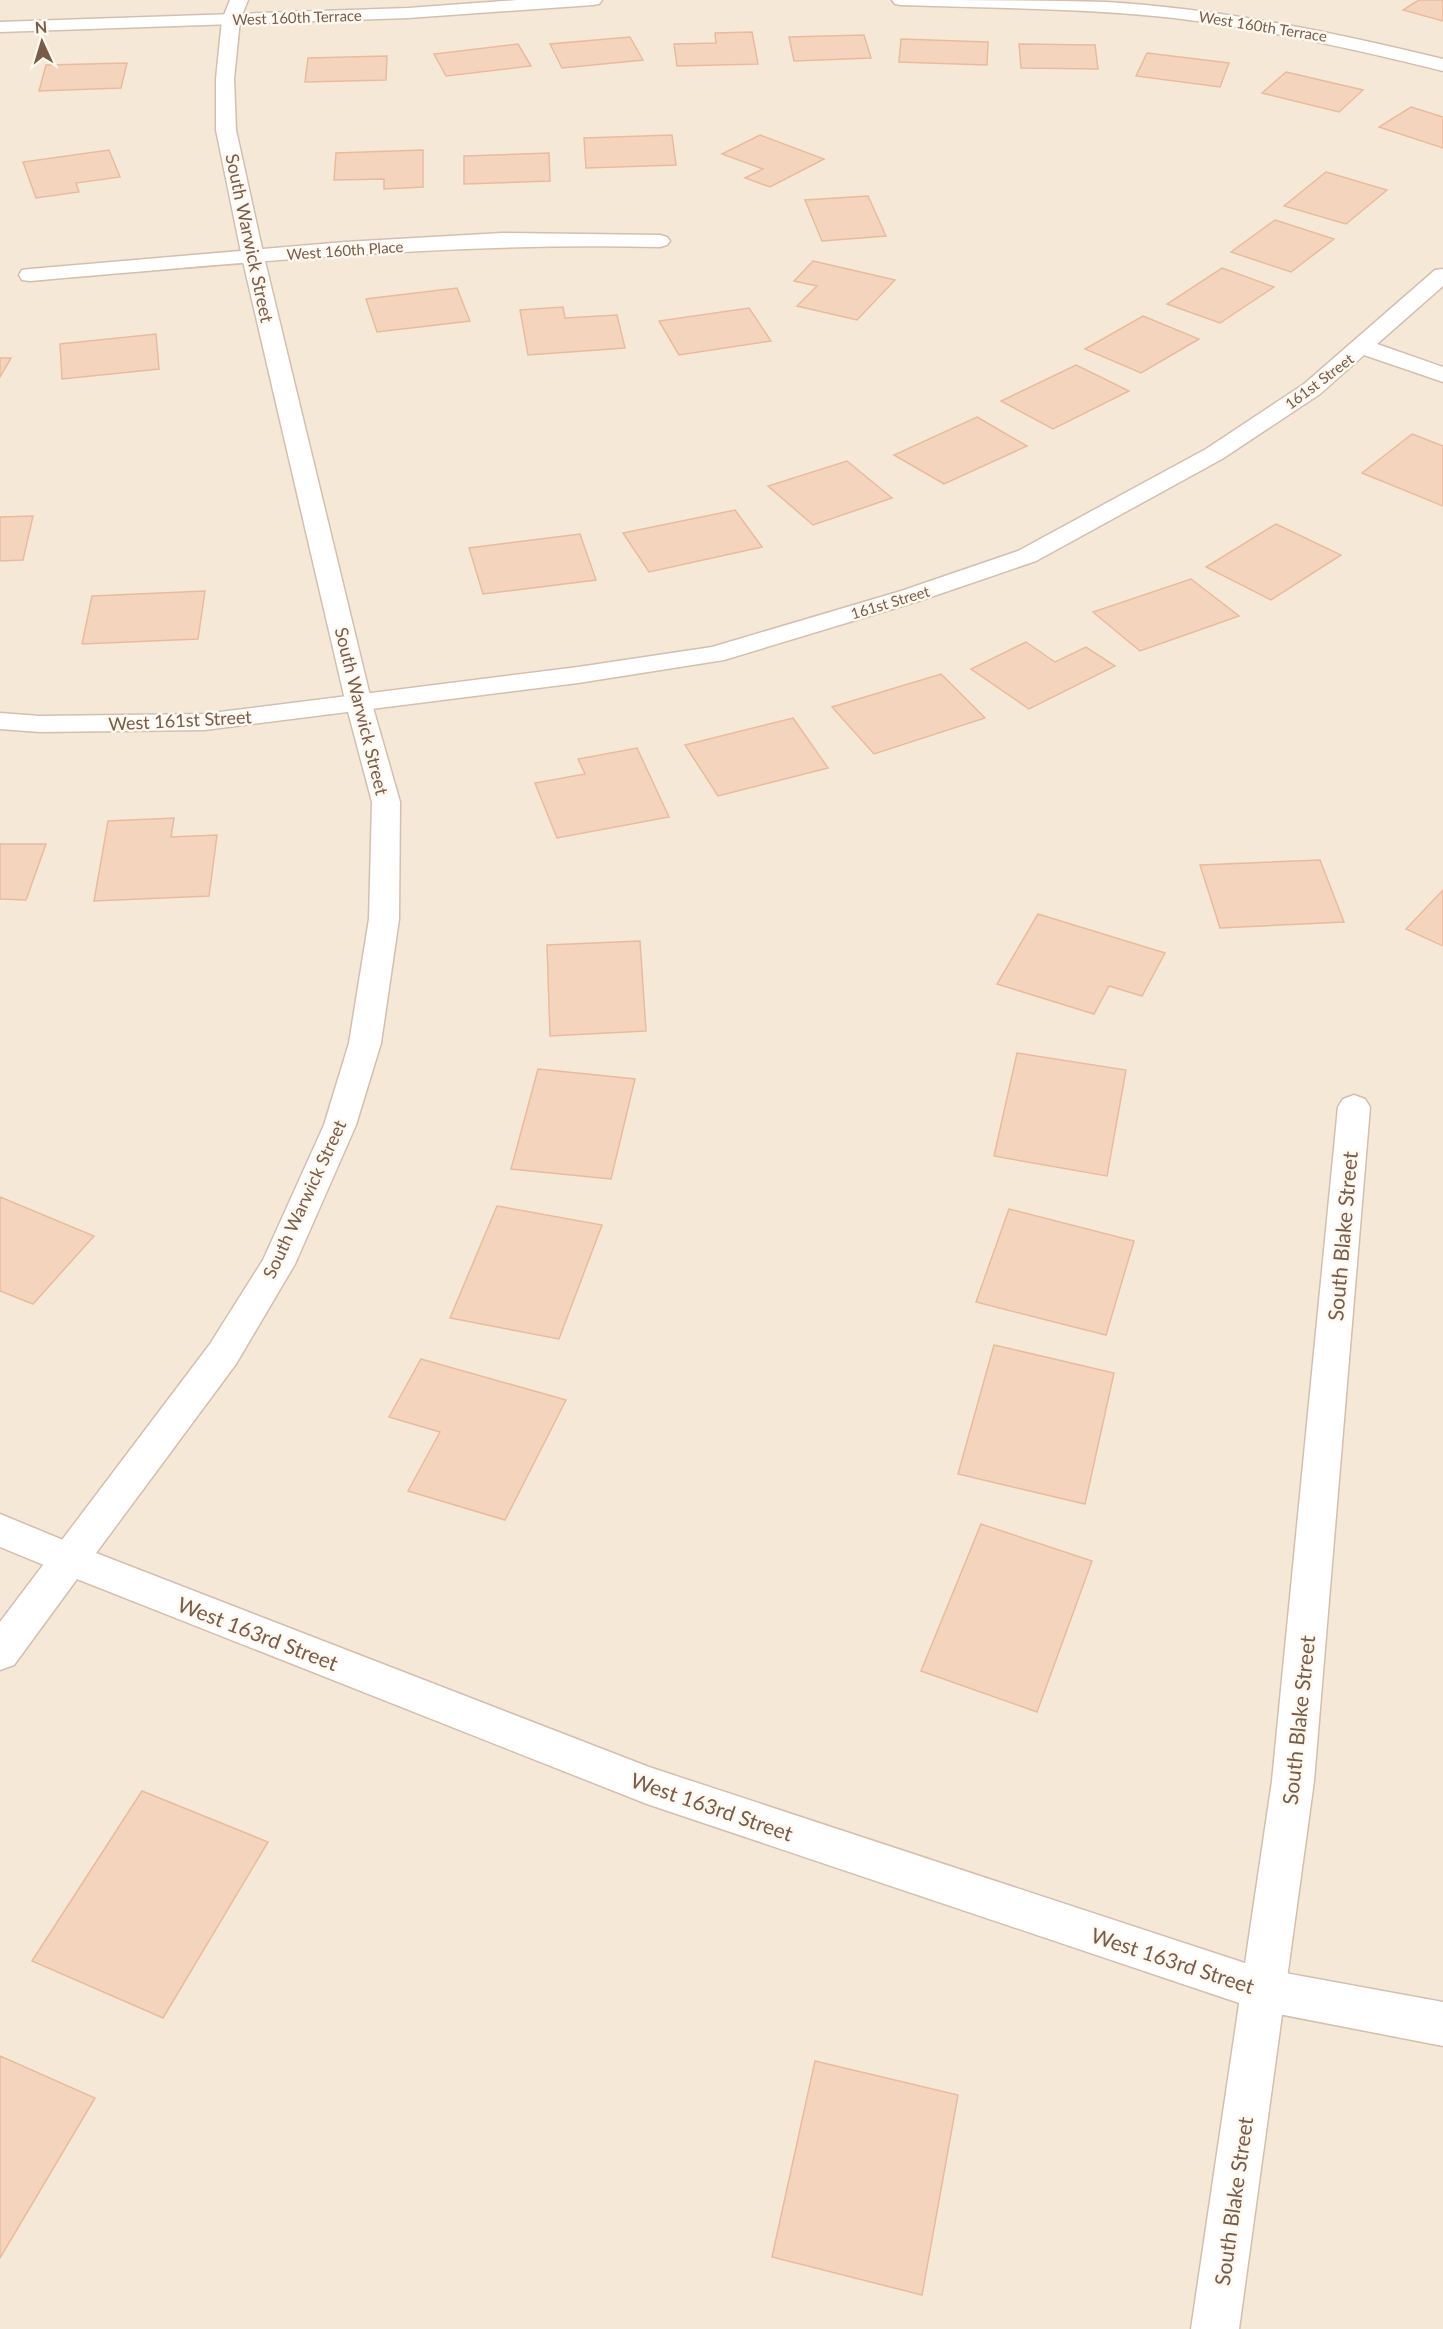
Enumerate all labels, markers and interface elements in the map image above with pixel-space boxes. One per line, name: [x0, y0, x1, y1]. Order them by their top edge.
street label: West 160th Terrace: [232, 6, 362, 28]
street label: West 160th Terrace: [1198, 7, 1329, 45]
north arrow: [12, 12, 72, 72]
text: N: [34, 17, 48, 36]
street label: South Warwick Street: [221, 152, 279, 325]
street label: West 160th Place: [286, 237, 404, 263]
street label: 161st Street: [1281, 349, 1357, 413]
street label: 161st Street: [848, 581, 932, 622]
street label: South Warwick Street: [331, 625, 394, 798]
street label: West 161st Street: [108, 705, 253, 735]
street label: South Warwick Street: [258, 1116, 351, 1282]
street label: South Blake Street: [1322, 1150, 1362, 1322]
street label: West 163rd Street: [174, 1591, 342, 1675]
street label: South Blake Street: [1277, 1634, 1319, 1806]
street label: West 163rd Street: [628, 1767, 797, 1846]
street label: West 163rd Street: [1088, 1922, 1258, 1998]
street label: South Blake Street: [1209, 2115, 1257, 2287]

